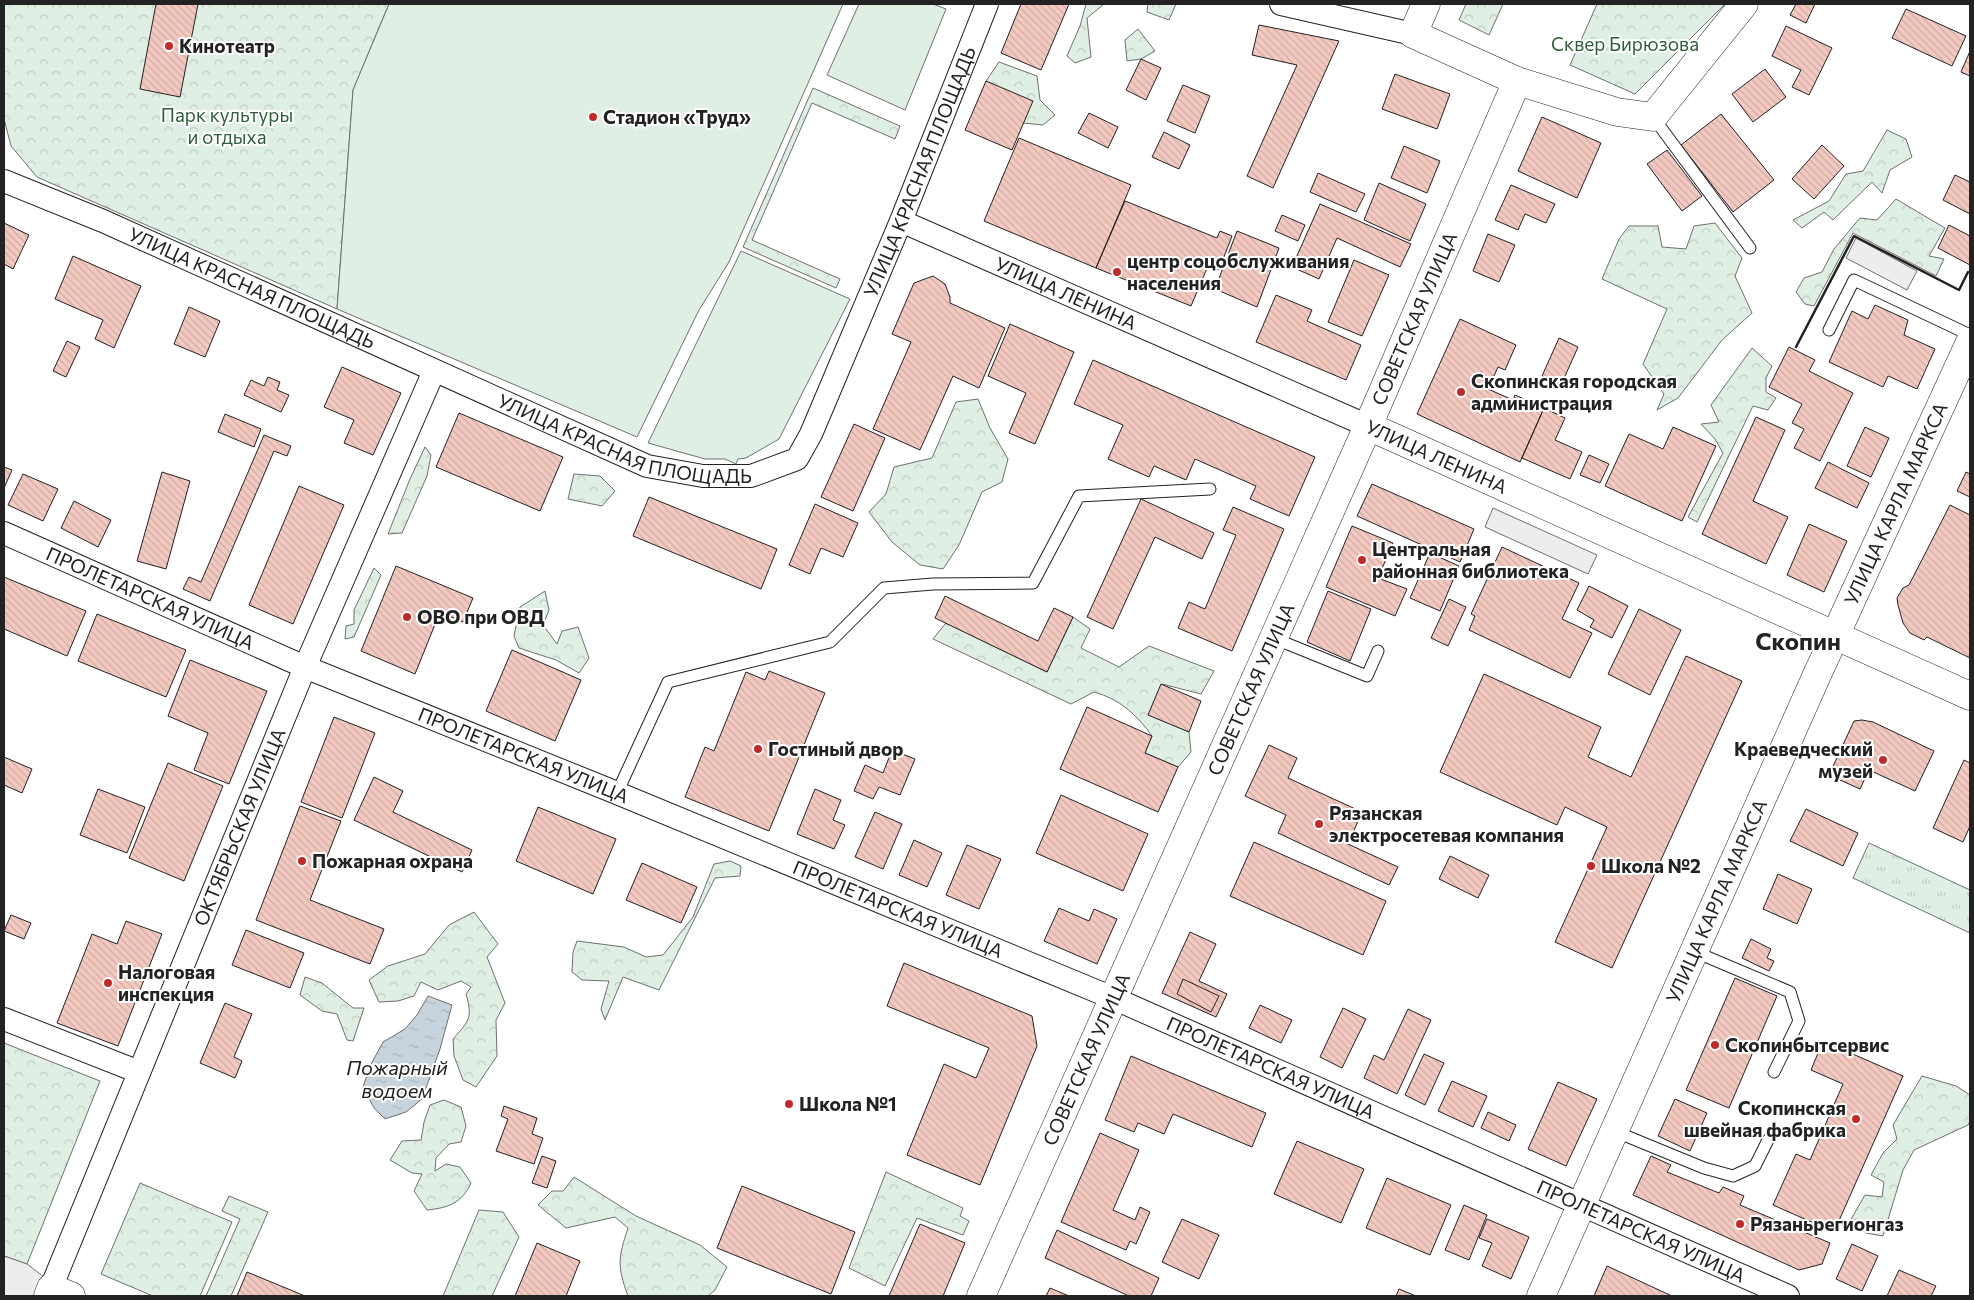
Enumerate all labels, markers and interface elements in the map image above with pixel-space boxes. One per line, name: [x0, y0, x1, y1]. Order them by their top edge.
park label: Сквер Бирюзова: [1551, 32, 1699, 55]
place label: Кинотеатр: [179, 34, 275, 57]
marker: Кинотеатр: [163, 40, 175, 52]
street label: УЛИЦА КРАСНАЯ ПЛОЩАДЬ: [858, 43, 980, 300]
park label: Парк культуры и отдыха: [161, 103, 293, 148]
place label: Стадион «Труд»: [603, 105, 751, 128]
marker: Стадион «Труд»: [587, 111, 599, 123]
street label: УЛИЦА КРАСНАЯ ПЛОЩАДЬ: [125, 222, 379, 353]
street label: СОВЕТСКАЯ УЛИЦА: [1366, 229, 1461, 409]
place label: центр соцобслуживания населения: [1127, 249, 1349, 294]
street label: УЛИЦА ЛЕНИНА: [992, 252, 1140, 334]
marker: центр соцобслуживания населения: [1111, 266, 1123, 278]
place label: Скопинская городская администрация: [1471, 369, 1677, 414]
marker: Скопинская городская администрация: [1455, 386, 1467, 398]
street label: УЛИЦА КРАСНАЯ ПЛОЩАДЬ: [494, 388, 752, 488]
street label: УЛИЦА КАРЛА МАРКСА: [1839, 399, 1952, 609]
street label: УЛИЦА ЛЕНИНА: [1362, 415, 1511, 498]
place label: Центральная районная библиотека: [1372, 537, 1569, 582]
street label: ПРОЛЕТАРСКАЯ УЛИЦА: [43, 541, 258, 654]
marker: Центральная районная библиотека: [1356, 554, 1368, 566]
street label: СОВЕТСКАЯ УЛИЦА: [1202, 599, 1299, 779]
place label: ОВО при ОВД: [417, 605, 544, 628]
marker: ОВО при ОВД: [401, 611, 413, 623]
district label: Скопин: [1755, 626, 1841, 655]
street label: ПРОЛЕТАРСКАЯ УЛИЦА: [415, 702, 632, 808]
street label: ОКТЯБРЬСКАЯ УЛИЦА: [188, 725, 290, 929]
place label: Гостиный двор: [768, 737, 904, 760]
place label: Краеведческий музей: [1734, 737, 1873, 782]
marker: Гостиный двор: [752, 743, 764, 755]
marker: Краеведческий музей: [1877, 754, 1889, 766]
street label: УЛИЦА КАРЛА МАРКСА: [1661, 796, 1771, 1006]
place label: Рязанская электросетевая компания: [1329, 801, 1564, 846]
marker: Рязанская электросетевая компания: [1313, 818, 1325, 830]
place label: Пожарная охрана: [312, 849, 473, 872]
place label: Школа №2: [1601, 854, 1701, 877]
marker: Пожарная охрана: [296, 855, 308, 867]
street label: ПРОЛЕТАРСКАЯ УЛИЦА: [790, 855, 1007, 962]
marker: Школа №2: [1585, 860, 1597, 872]
place label: Налоговая инспекция: [118, 960, 215, 1005]
street label: СОВЕТСКАЯ УЛИЦА: [1037, 969, 1134, 1149]
marker: Налоговая инспекция: [102, 977, 114, 989]
street label: ПРОЛЕТАРСКАЯ УЛИЦА: [1163, 1011, 1378, 1123]
place label: Скопинбытсервис: [1725, 1033, 1889, 1056]
marker: Скопинбытсервис: [1709, 1039, 1721, 1051]
water label: Пожарный водоем: [346, 1055, 448, 1102]
place label: Школа №1: [799, 1092, 897, 1115]
place label: Скопинская швейная фабрика: [1684, 1096, 1846, 1141]
marker: Школа №1: [783, 1098, 795, 1110]
marker: Скопинская швейная фабрика: [1850, 1113, 1862, 1125]
street label: ПРОЛЕТАРСКАЯ УЛИЦА: [1534, 1175, 1749, 1287]
place label: Рязаньрегионгаз: [1750, 1212, 1904, 1235]
marker: Рязаньрегионгаз: [1734, 1218, 1746, 1230]

